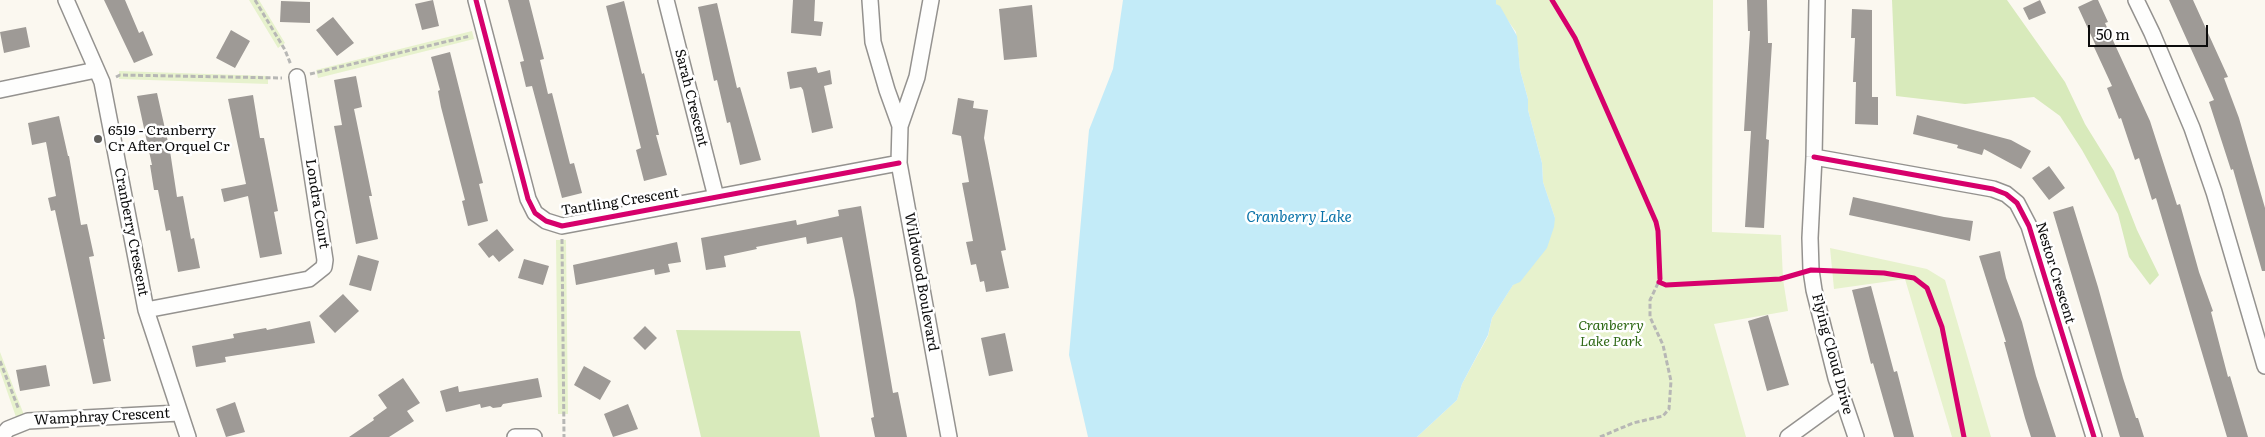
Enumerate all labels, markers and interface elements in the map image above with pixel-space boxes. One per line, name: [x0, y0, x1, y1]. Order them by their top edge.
scale bar: [2090, 15, 2210, 47]
text: 50 m: [2096, 22, 2130, 45]
street label: Sarah Crescent: [671, 47, 711, 149]
place label: 6519 - Cranberry Cr After Orquel Cr: [108, 123, 230, 156]
marker: 6519 - Cranberry Cr After Orquel Cr: [92, 133, 104, 145]
street label: Londra Court: [302, 158, 332, 250]
street label: Cranberry Crescent: [110, 166, 152, 298]
street label: Tantling Crescent: [560, 184, 680, 220]
water label: Cranberry Lake: [1246, 209, 1352, 227]
street label: Wildwood Boulevard: [901, 211, 941, 353]
street label: Nestor Crescent: [2032, 220, 2078, 326]
street label: Flying Cloud Drive: [1808, 292, 1856, 416]
park label: Cranberry Lake Park: [1578, 318, 1644, 351]
street label: Wamphray Crescent: [34, 405, 170, 429]

